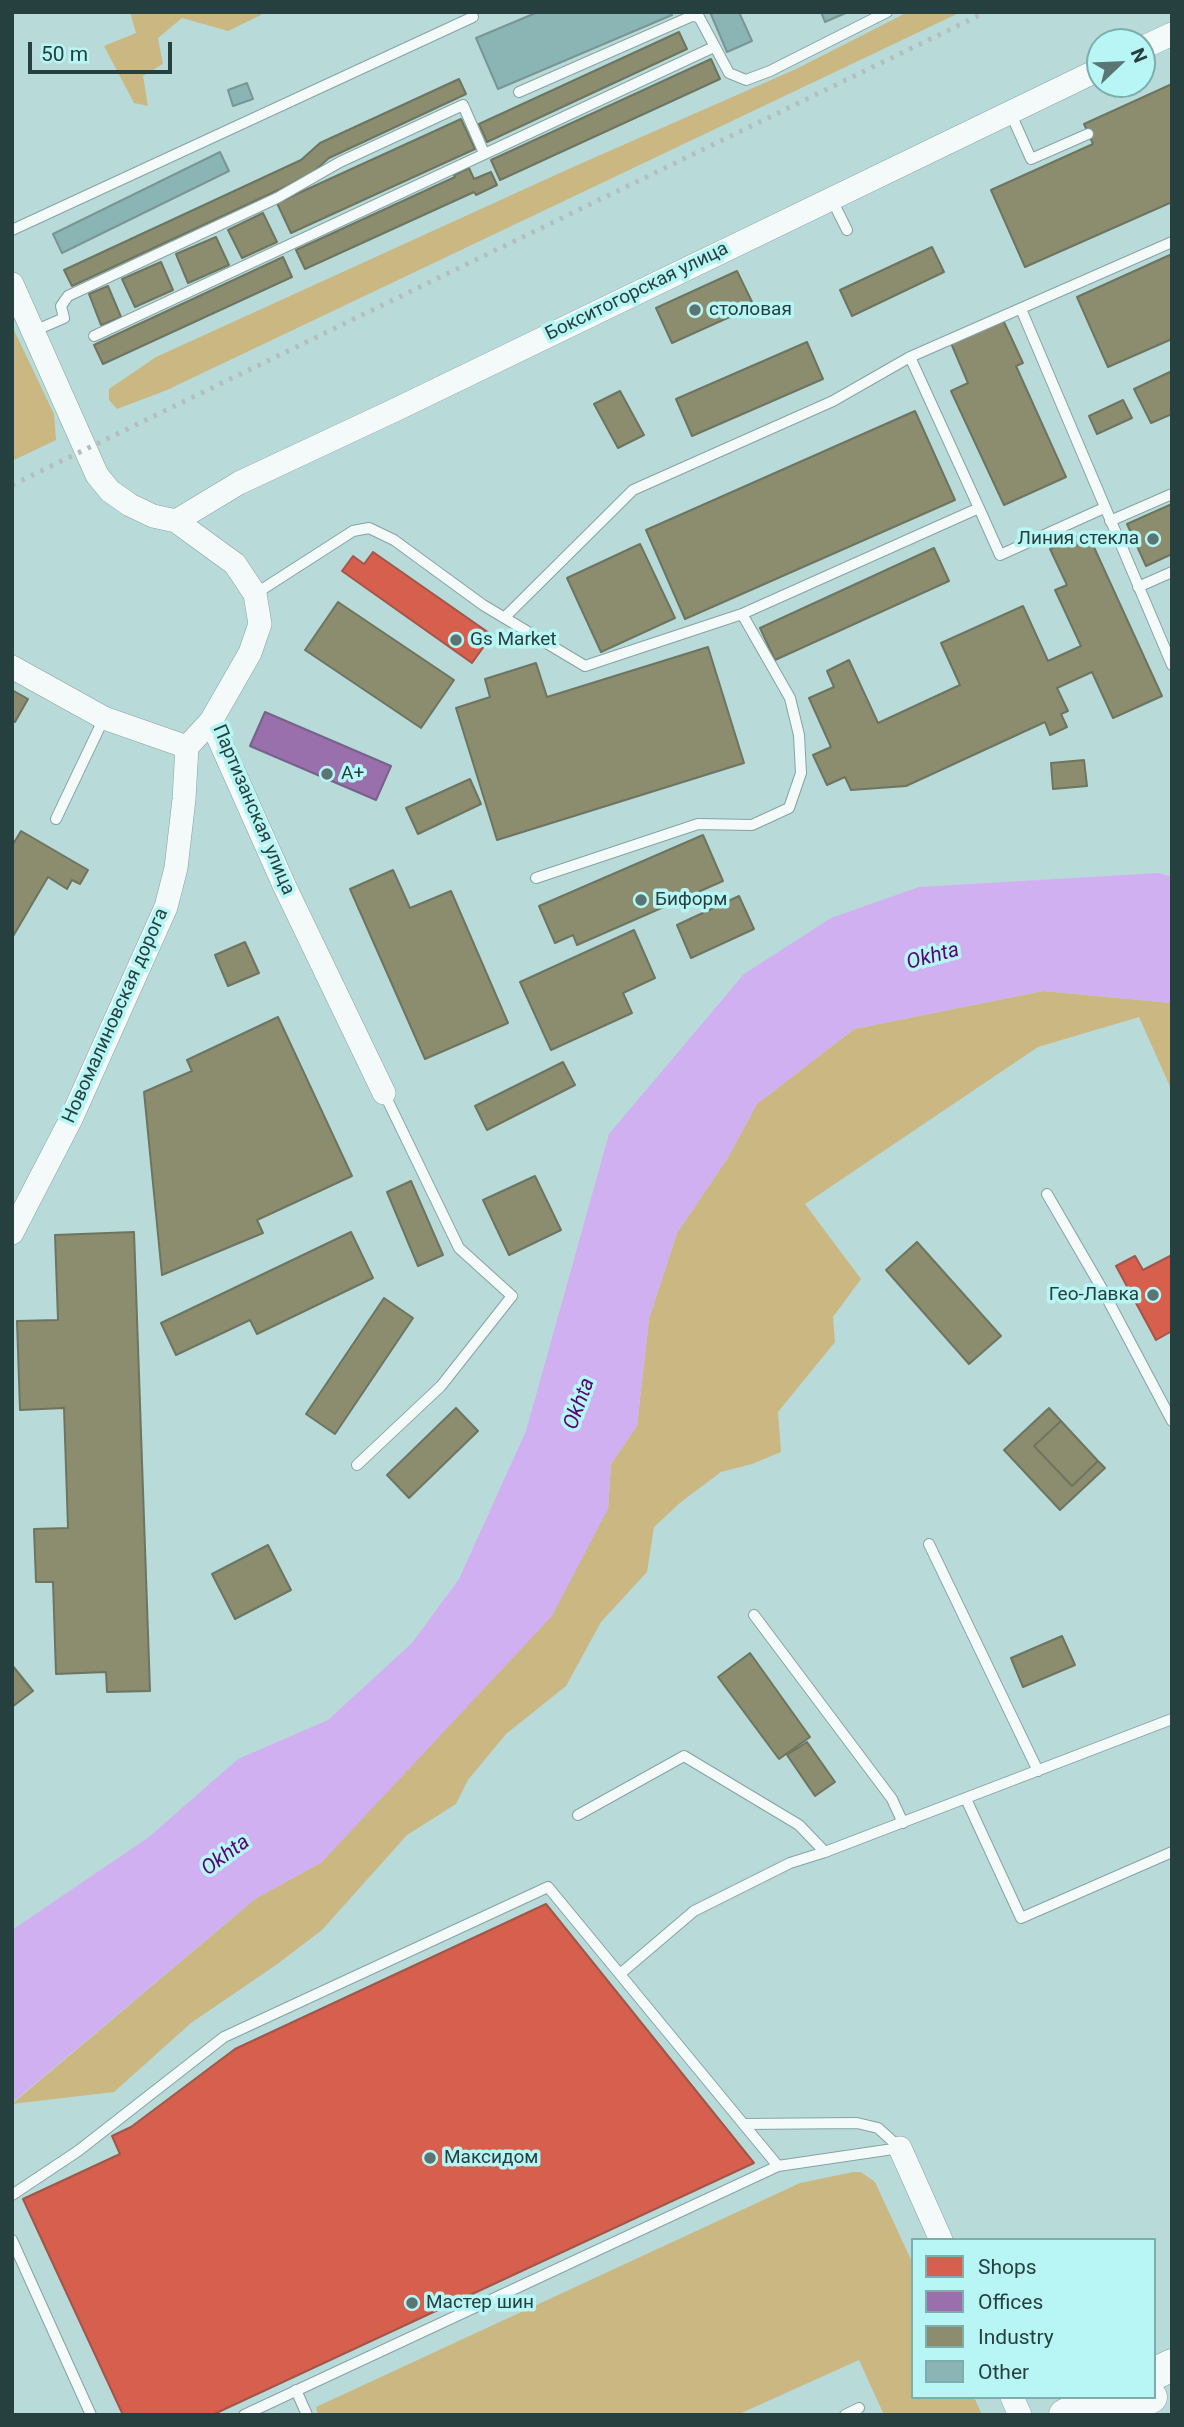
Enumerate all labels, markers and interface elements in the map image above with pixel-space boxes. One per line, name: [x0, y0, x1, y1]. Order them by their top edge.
scale bar: [32, 28, 175, 72]
north arrow: [1086, 28, 1156, 98]
text: 50 m: [41, 42, 88, 66]
text: N: [1126, 45, 1152, 66]
street label: Бокситогорская улица: [542, 238, 732, 346]
place label: столовая: [709, 299, 792, 321]
marker: столовая: [687, 302, 703, 318]
place label: Линия стекла: [1018, 528, 1139, 550]
marker: Линия стекла: [1145, 531, 1161, 547]
place label: Gs Market: [470, 629, 557, 651]
marker: Gs Market: [448, 632, 464, 648]
street label: Партизанская улица: [207, 721, 299, 899]
place label: А+: [341, 763, 364, 785]
marker: А+: [319, 766, 335, 782]
place label: Биформ: [655, 889, 727, 911]
marker: Биформ: [633, 892, 649, 908]
street label: Новомалиновская дорога: [58, 905, 174, 1127]
water label: Okhta: [904, 938, 962, 976]
place label: Гео-Лавка: [1049, 1284, 1139, 1306]
marker: Гео-Лавка: [1145, 1287, 1161, 1303]
water label: Okhta: [559, 1375, 601, 1433]
water label: Okhta: [197, 1830, 255, 1882]
place label: Максидом: [444, 2147, 538, 2169]
marker: Максидом: [422, 2150, 438, 2166]
legend: [911, 2238, 1156, 2399]
text: Shops: [978, 2255, 1037, 2279]
text: Offices: [978, 2290, 1043, 2314]
place label: Мастер шин: [426, 2292, 534, 2314]
marker: Мастер шин: [404, 2295, 420, 2311]
text: Industry: [978, 2325, 1054, 2349]
text: Other: [978, 2360, 1029, 2384]

